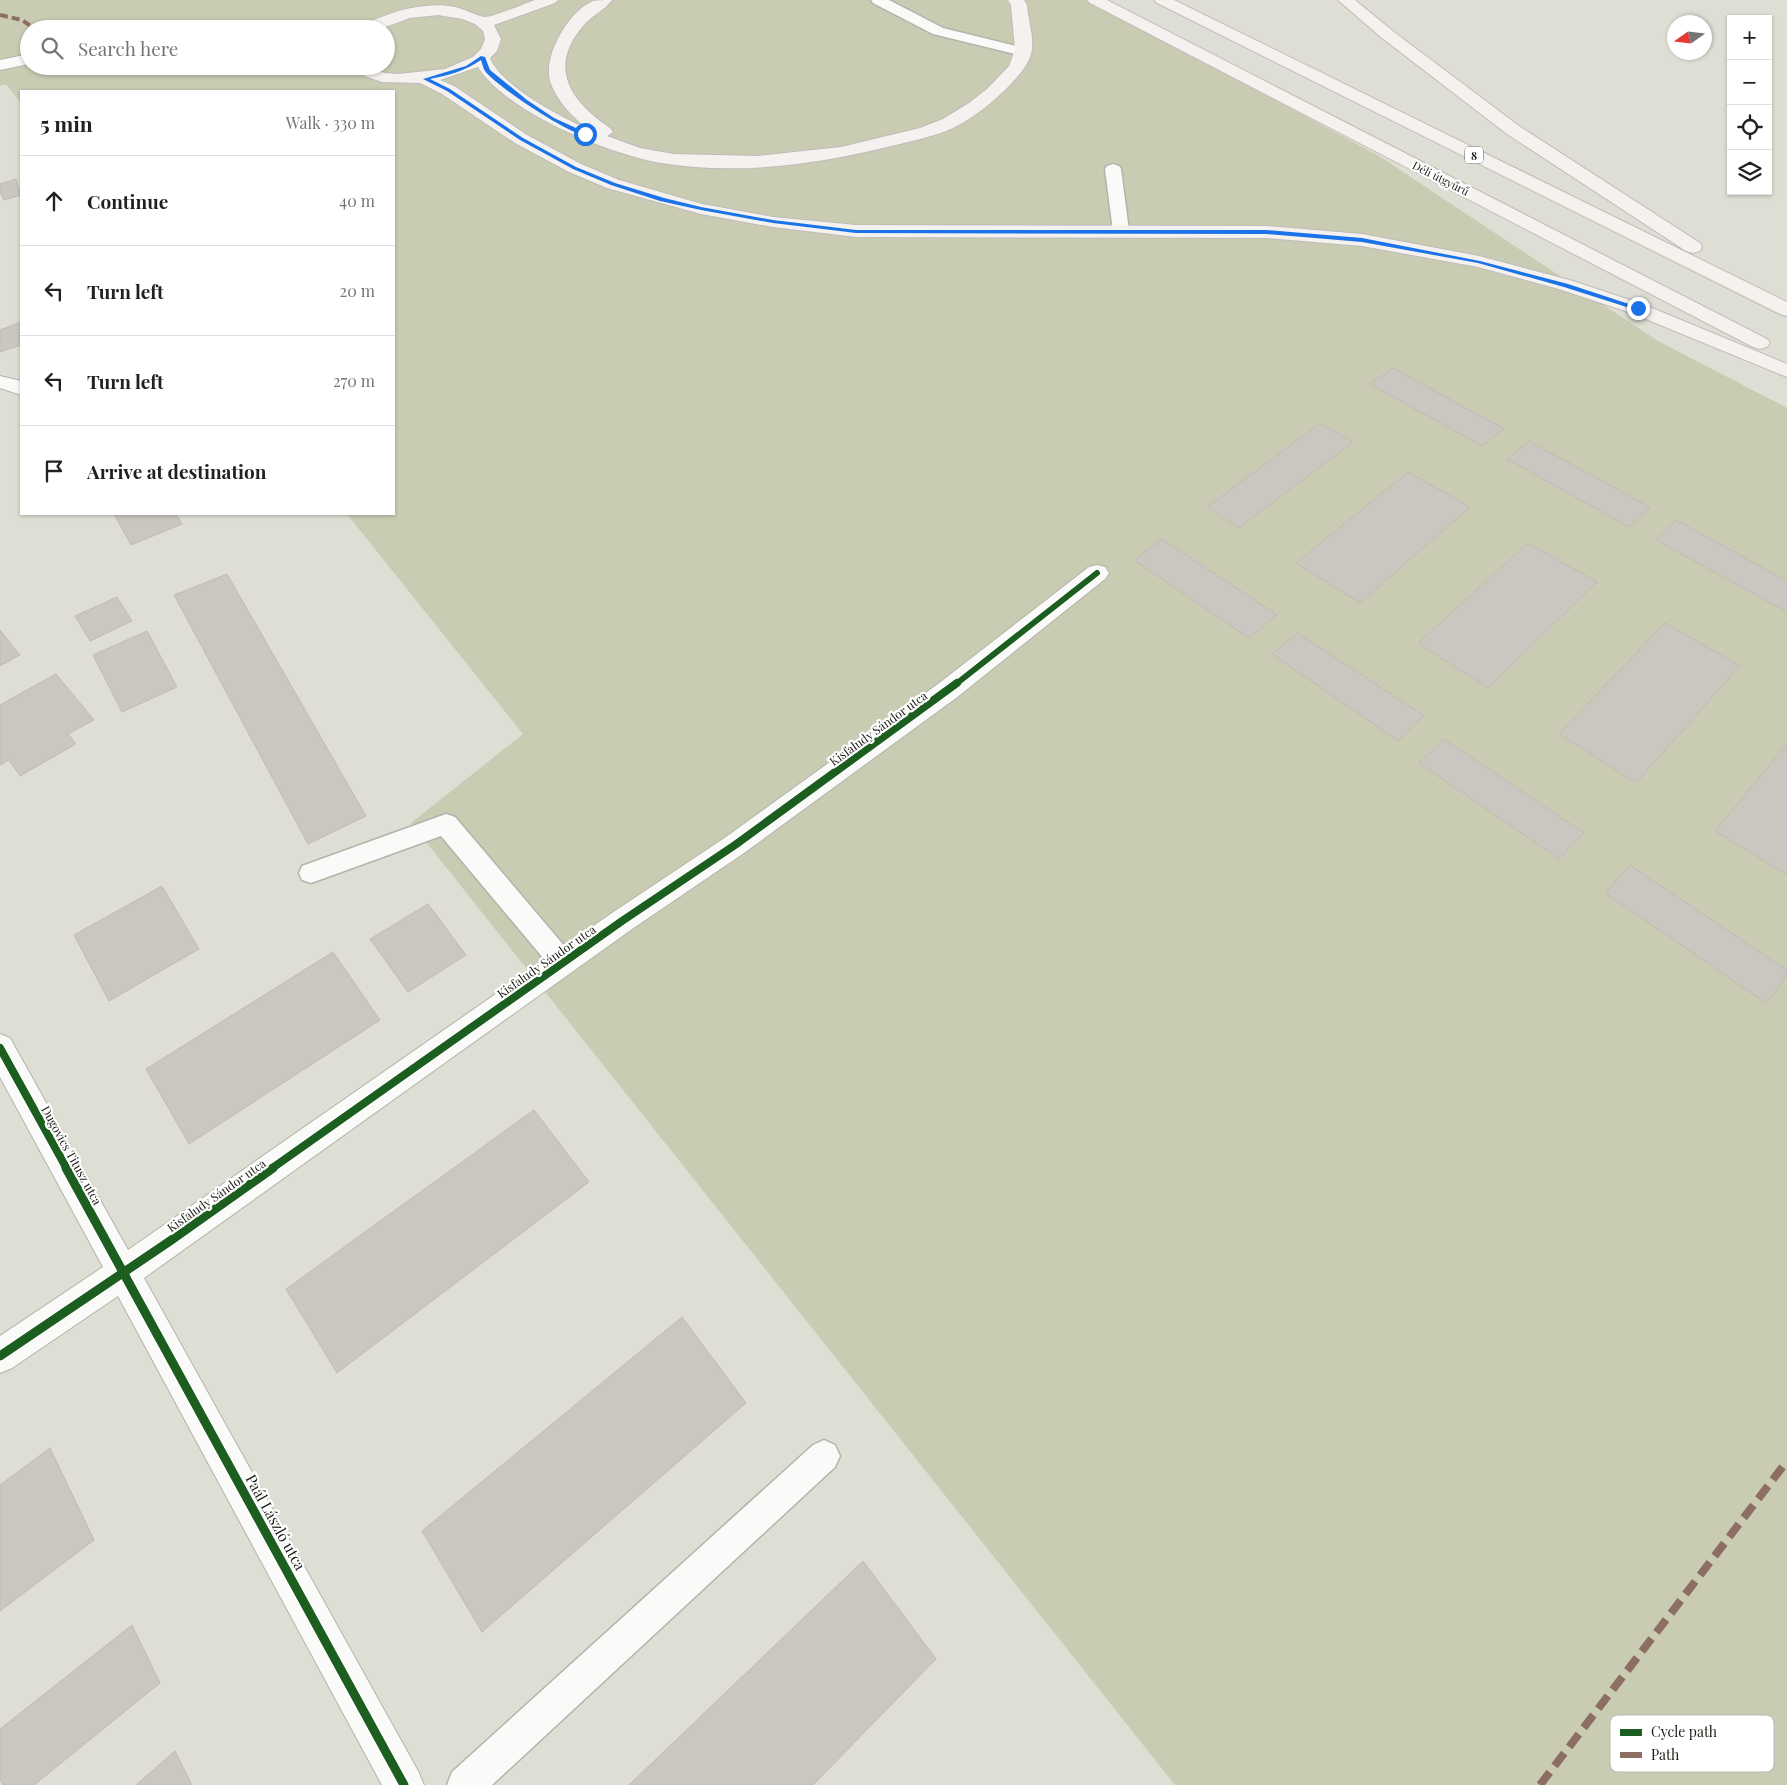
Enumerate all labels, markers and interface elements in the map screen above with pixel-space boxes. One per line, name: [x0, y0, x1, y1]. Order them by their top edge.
north arrow: [1667, 15, 1712, 60]
map controls: [1727, 15, 1772, 195]
button: +: [1727, 15, 1772, 60]
search box: [20, 20, 395, 75]
icon: search: [38, 34, 66, 62]
text: Search here: [78, 35, 178, 61]
button: −: [1727, 60, 1772, 105]
button: locate: [1727, 105, 1772, 150]
text: 5 min: [40, 109, 93, 137]
text: Walk · 330 m: [286, 112, 375, 133]
route start: [574, 123, 597, 146]
road number: 8: [1465, 146, 1483, 164]
button: layers: [1727, 150, 1772, 195]
street label: Déli útgyűrű: [1410, 157, 1472, 199]
icon: ahead: [40, 187, 68, 215]
text: Continue: [87, 188, 168, 214]
text: 40 m: [339, 190, 375, 211]
icon: left: [40, 277, 68, 305]
text: Turn left: [87, 278, 164, 304]
text: 20 m: [340, 280, 375, 301]
route end: [1627, 297, 1650, 320]
icon: left: [40, 367, 68, 395]
text: Turn left: [87, 368, 164, 394]
text: 270 m: [333, 370, 375, 391]
icon: arrive: [40, 457, 68, 485]
text: Arrive at destination: [87, 458, 267, 484]
street label: Kisfaludy Sándor utca: [826, 687, 930, 769]
street label: Kisfaludy Sándor utca: [493, 921, 599, 1001]
street label: Dugovics Titusz utca: [38, 1103, 106, 1207]
street label: Kisfaludy Sándor utca: [163, 1155, 269, 1235]
street label: Paál László utca: [241, 1471, 311, 1574]
legend: [1610, 1715, 1774, 1772]
text: Cycle path: [1651, 1722, 1718, 1741]
text: Path: [1651, 1745, 1680, 1764]

